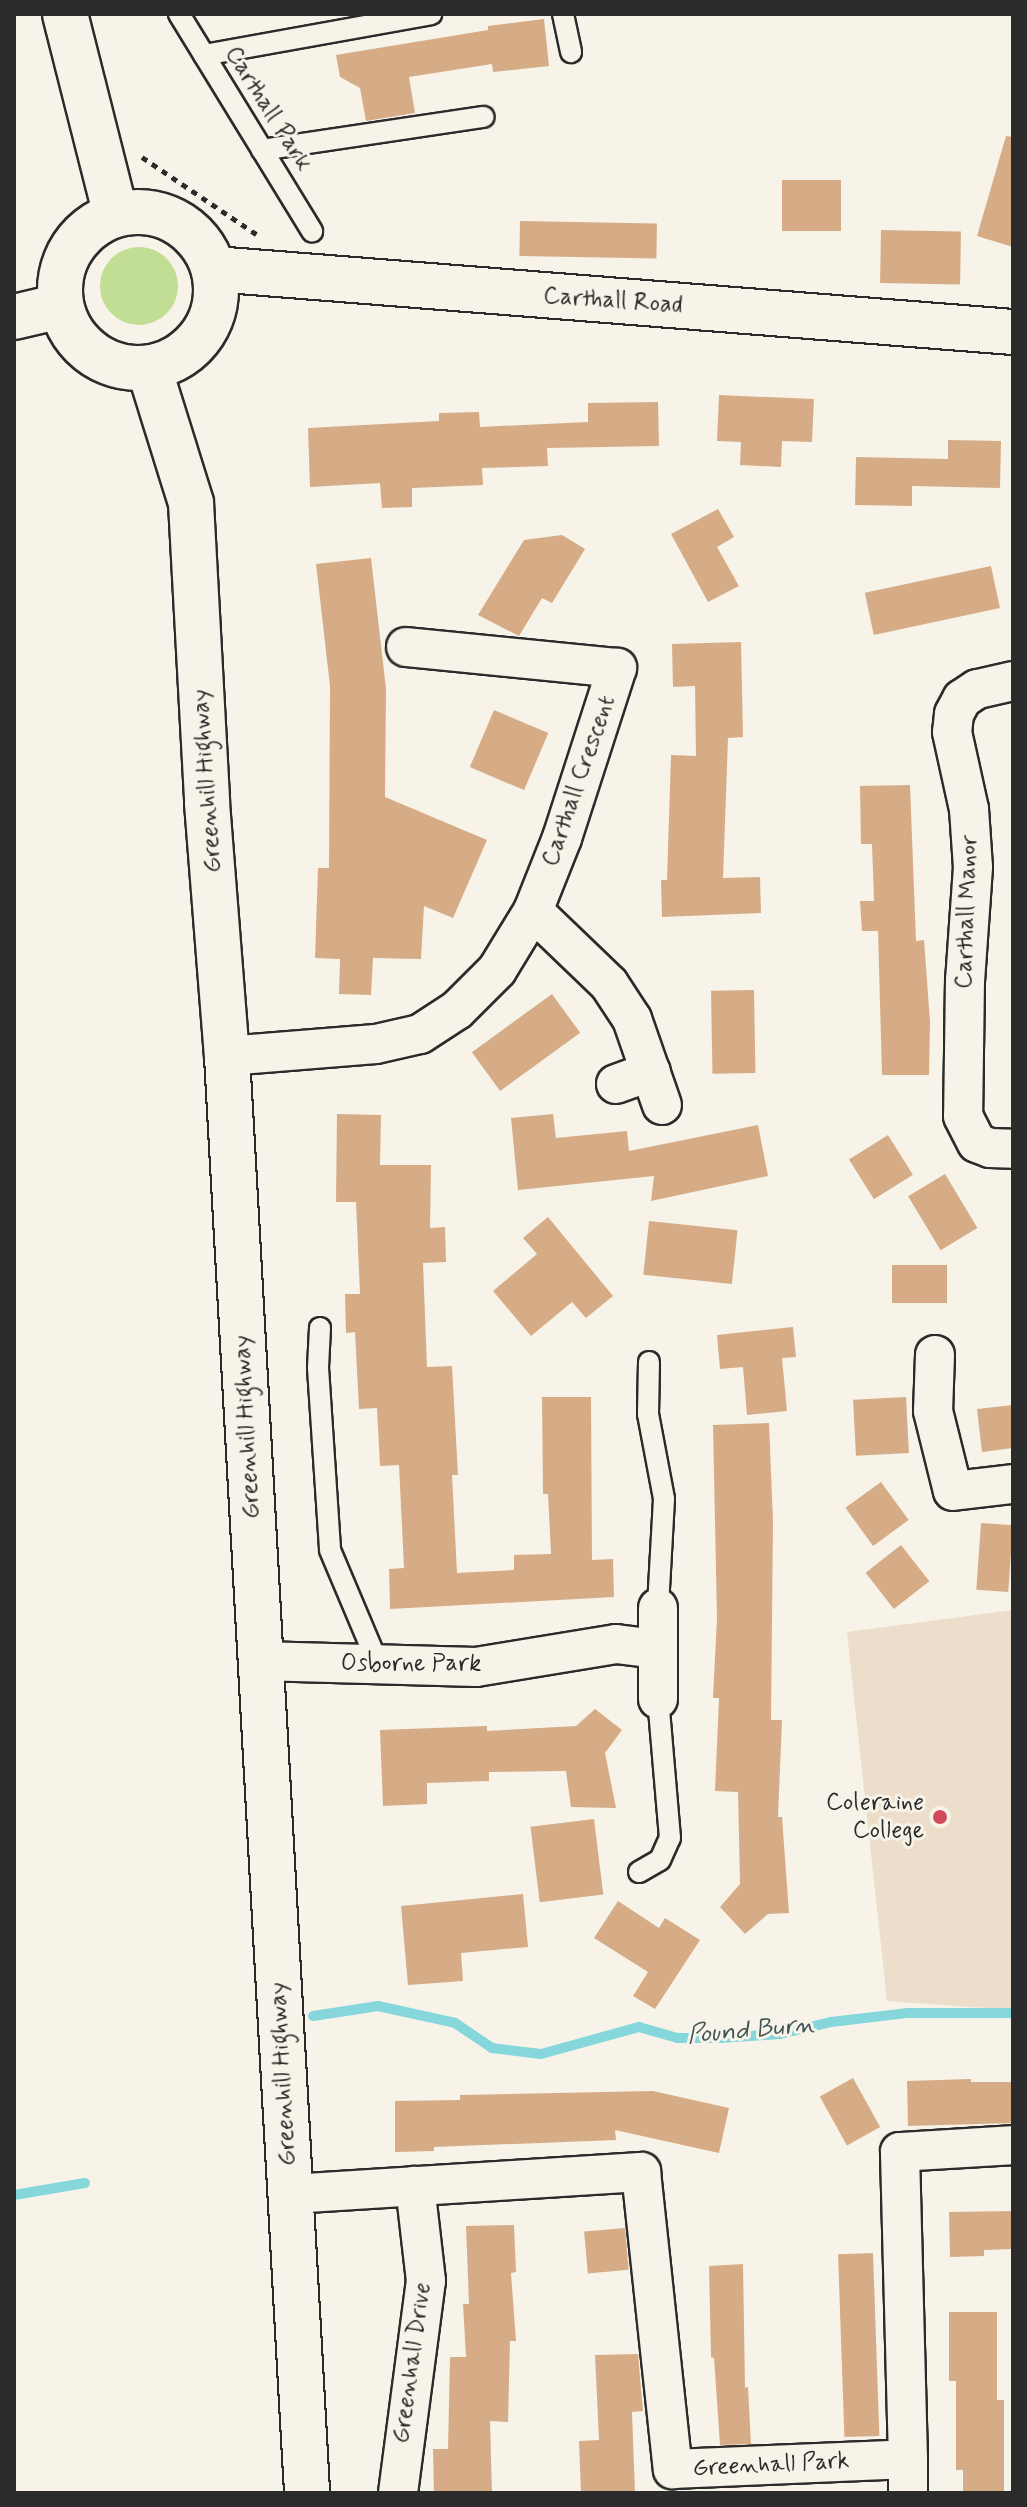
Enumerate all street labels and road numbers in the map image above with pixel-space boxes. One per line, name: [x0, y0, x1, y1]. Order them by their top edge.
street label: Carthall Park: [219, 43, 317, 175]
street label: Carthall Road: [543, 282, 683, 320]
street label: Greenhill Highway: [186, 688, 228, 874]
street label: Carthall Crescent: [536, 690, 622, 872]
street label: Carthall Manor: [950, 833, 984, 991]
street label: Greenhill Highway: [228, 1334, 266, 1520]
street label: Osborne Park: [342, 1650, 480, 1678]
street label: Greenhill Highway: [264, 1981, 302, 2167]
street label: Greenhall Drive: [386, 2281, 438, 2445]
street label: Greenhall Park: [692, 2447, 850, 2483]

